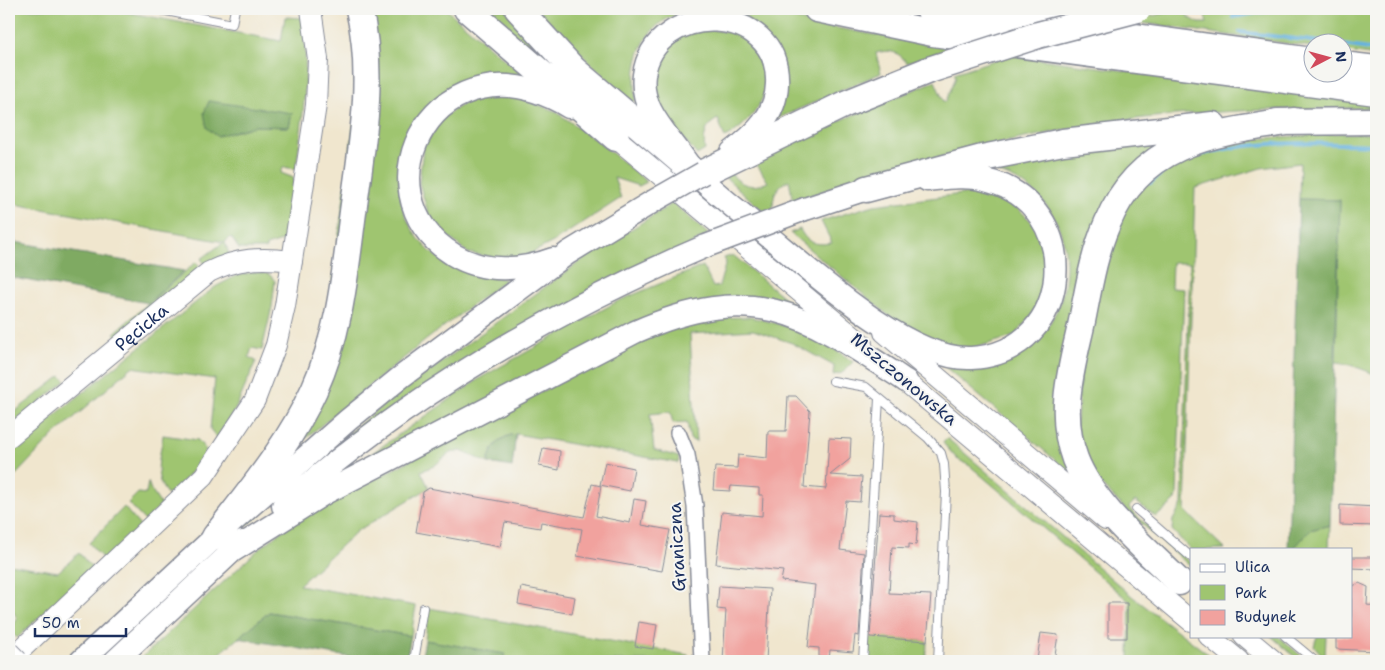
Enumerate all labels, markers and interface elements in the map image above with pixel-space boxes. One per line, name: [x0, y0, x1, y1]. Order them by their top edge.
north arrow: [1302, 32, 1352, 82]
text: N: [1331, 50, 1350, 63]
street label: Pęcicka: [110, 298, 174, 357]
street label: Mszczonowska: [845, 327, 963, 431]
street label: Graniczna: [663, 502, 691, 592]
legend: [1190, 548, 1352, 638]
text: Ulica: [1235, 557, 1271, 577]
text: Park: [1235, 583, 1267, 603]
scale bar: [35, 605, 126, 637]
text: Budynek: [1235, 607, 1296, 627]
text: 50 m: [42, 613, 80, 633]

